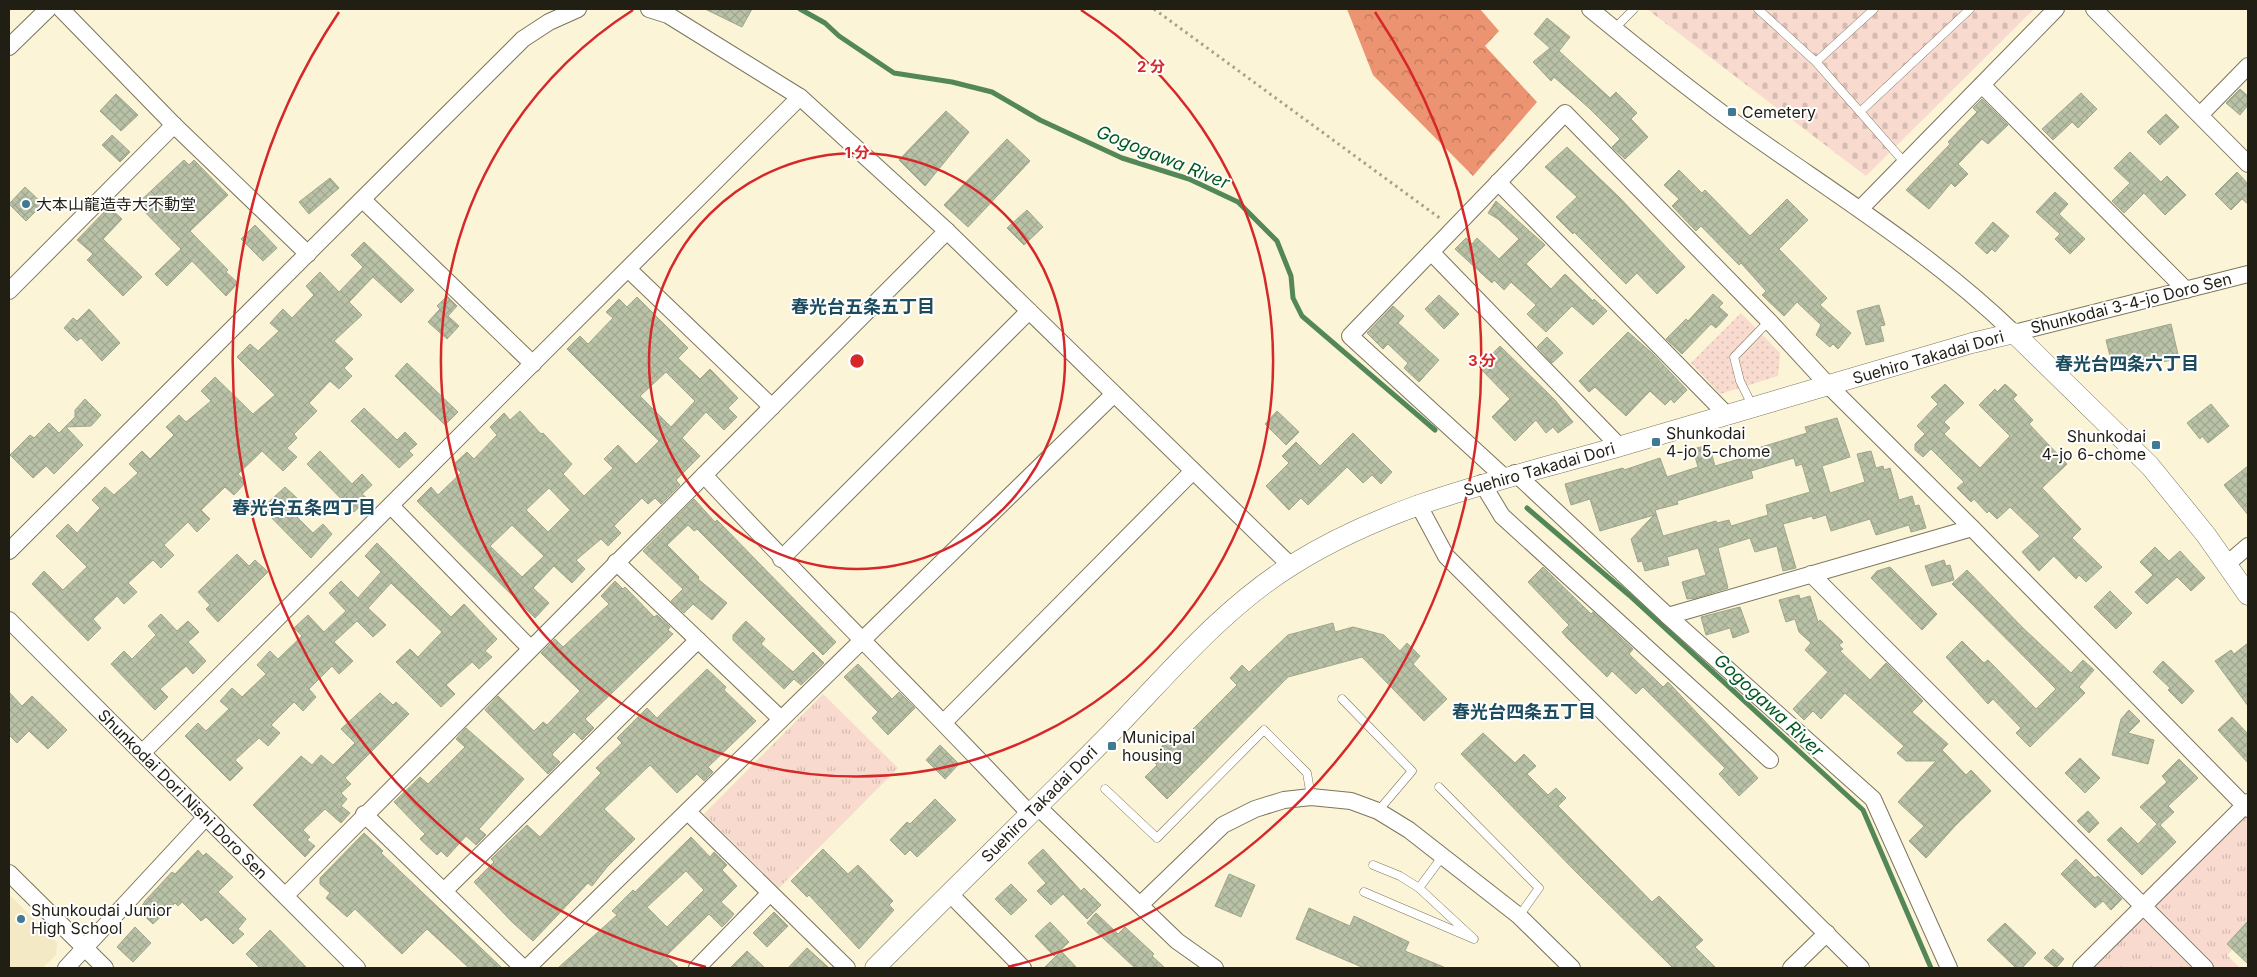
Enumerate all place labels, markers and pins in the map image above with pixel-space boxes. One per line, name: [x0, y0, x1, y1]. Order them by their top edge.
place label: Cemetery: [1742, 102, 1816, 122]
marker: Cemetery: [1726, 106, 1738, 118]
place label: 大本山龍造寺大不動堂: [36, 194, 196, 214]
marker: 大本山龍造寺大不動堂: [20, 198, 32, 210]
centre of rings: [848, 352, 866, 370]
place label: Shunkodai 4-jo 5-chome: [1666, 423, 1770, 461]
place label: Shunkodai 4-jo 6-chome: [2042, 426, 2146, 464]
marker: Shunkodai 4-jo 5-chome: [1650, 436, 1662, 448]
marker: Shunkodai 4-jo 6-chome: [2150, 439, 2162, 451]
place label: Municipal housing: [1122, 727, 1195, 765]
marker: Municipal housing: [1106, 740, 1118, 752]
place label: Shunkoudai Junior High School: [31, 900, 172, 938]
marker: Shunkoudai Junior High School: [15, 913, 27, 925]

